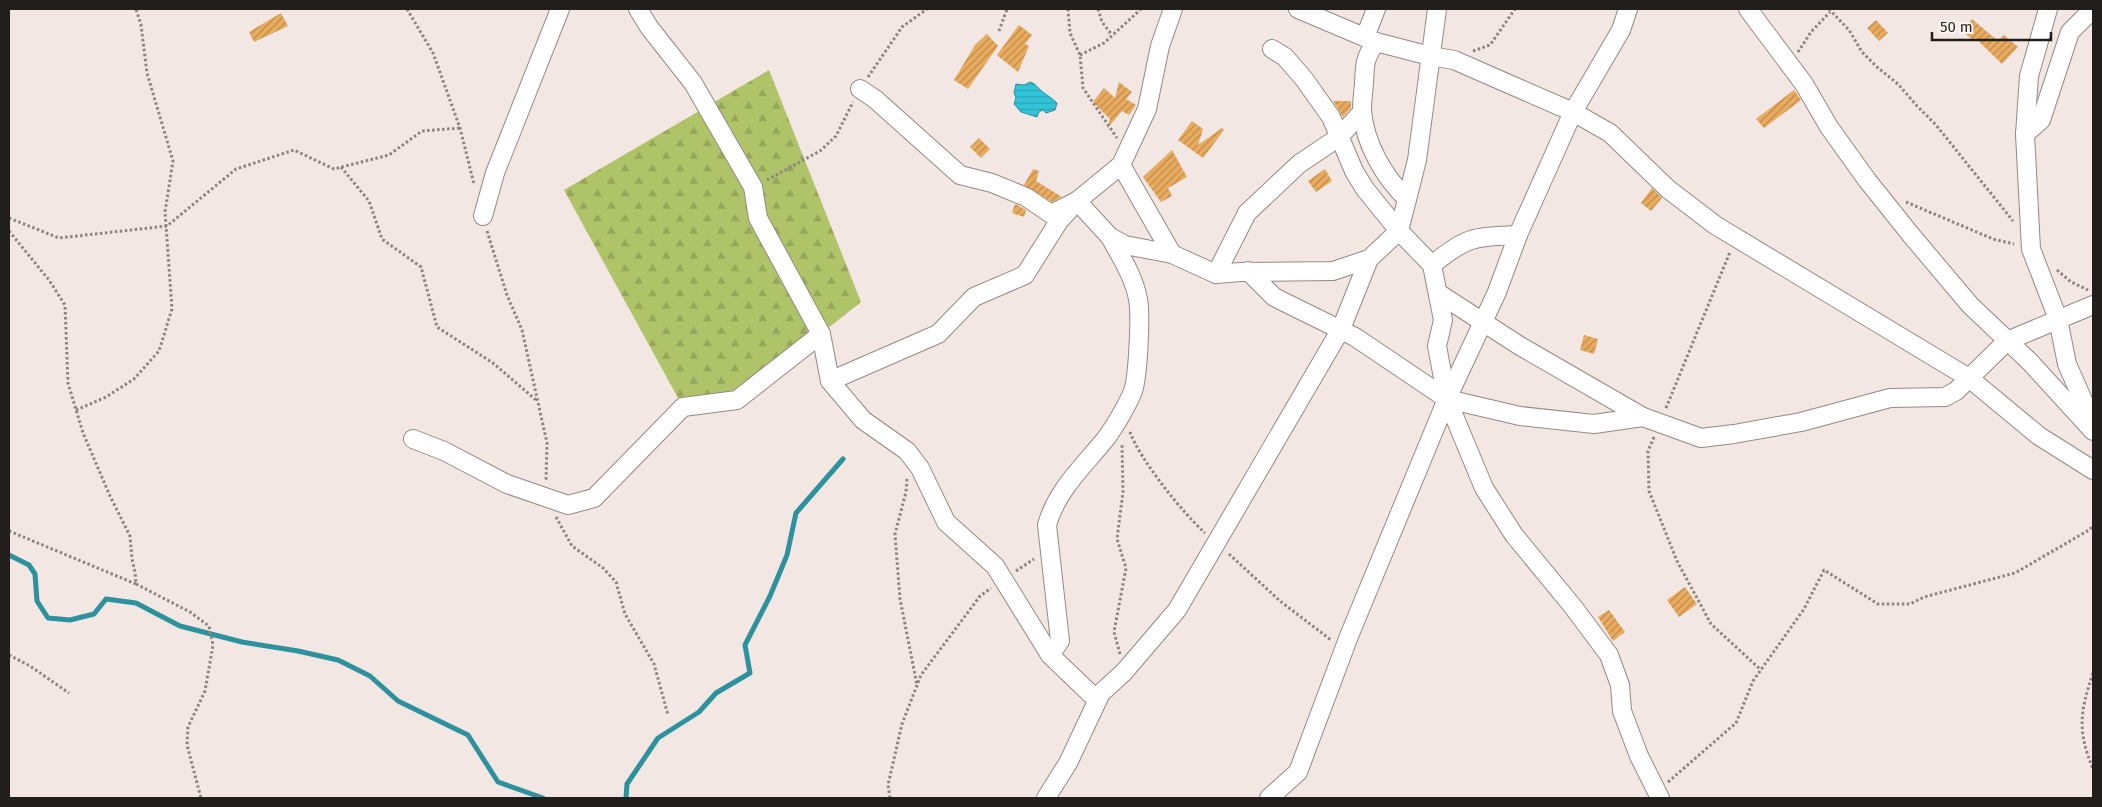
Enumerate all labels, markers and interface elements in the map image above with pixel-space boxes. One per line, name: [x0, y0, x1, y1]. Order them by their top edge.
scale bar: [1932, 10, 2051, 42]
text: 50 m: [1940, 18, 1973, 36]

